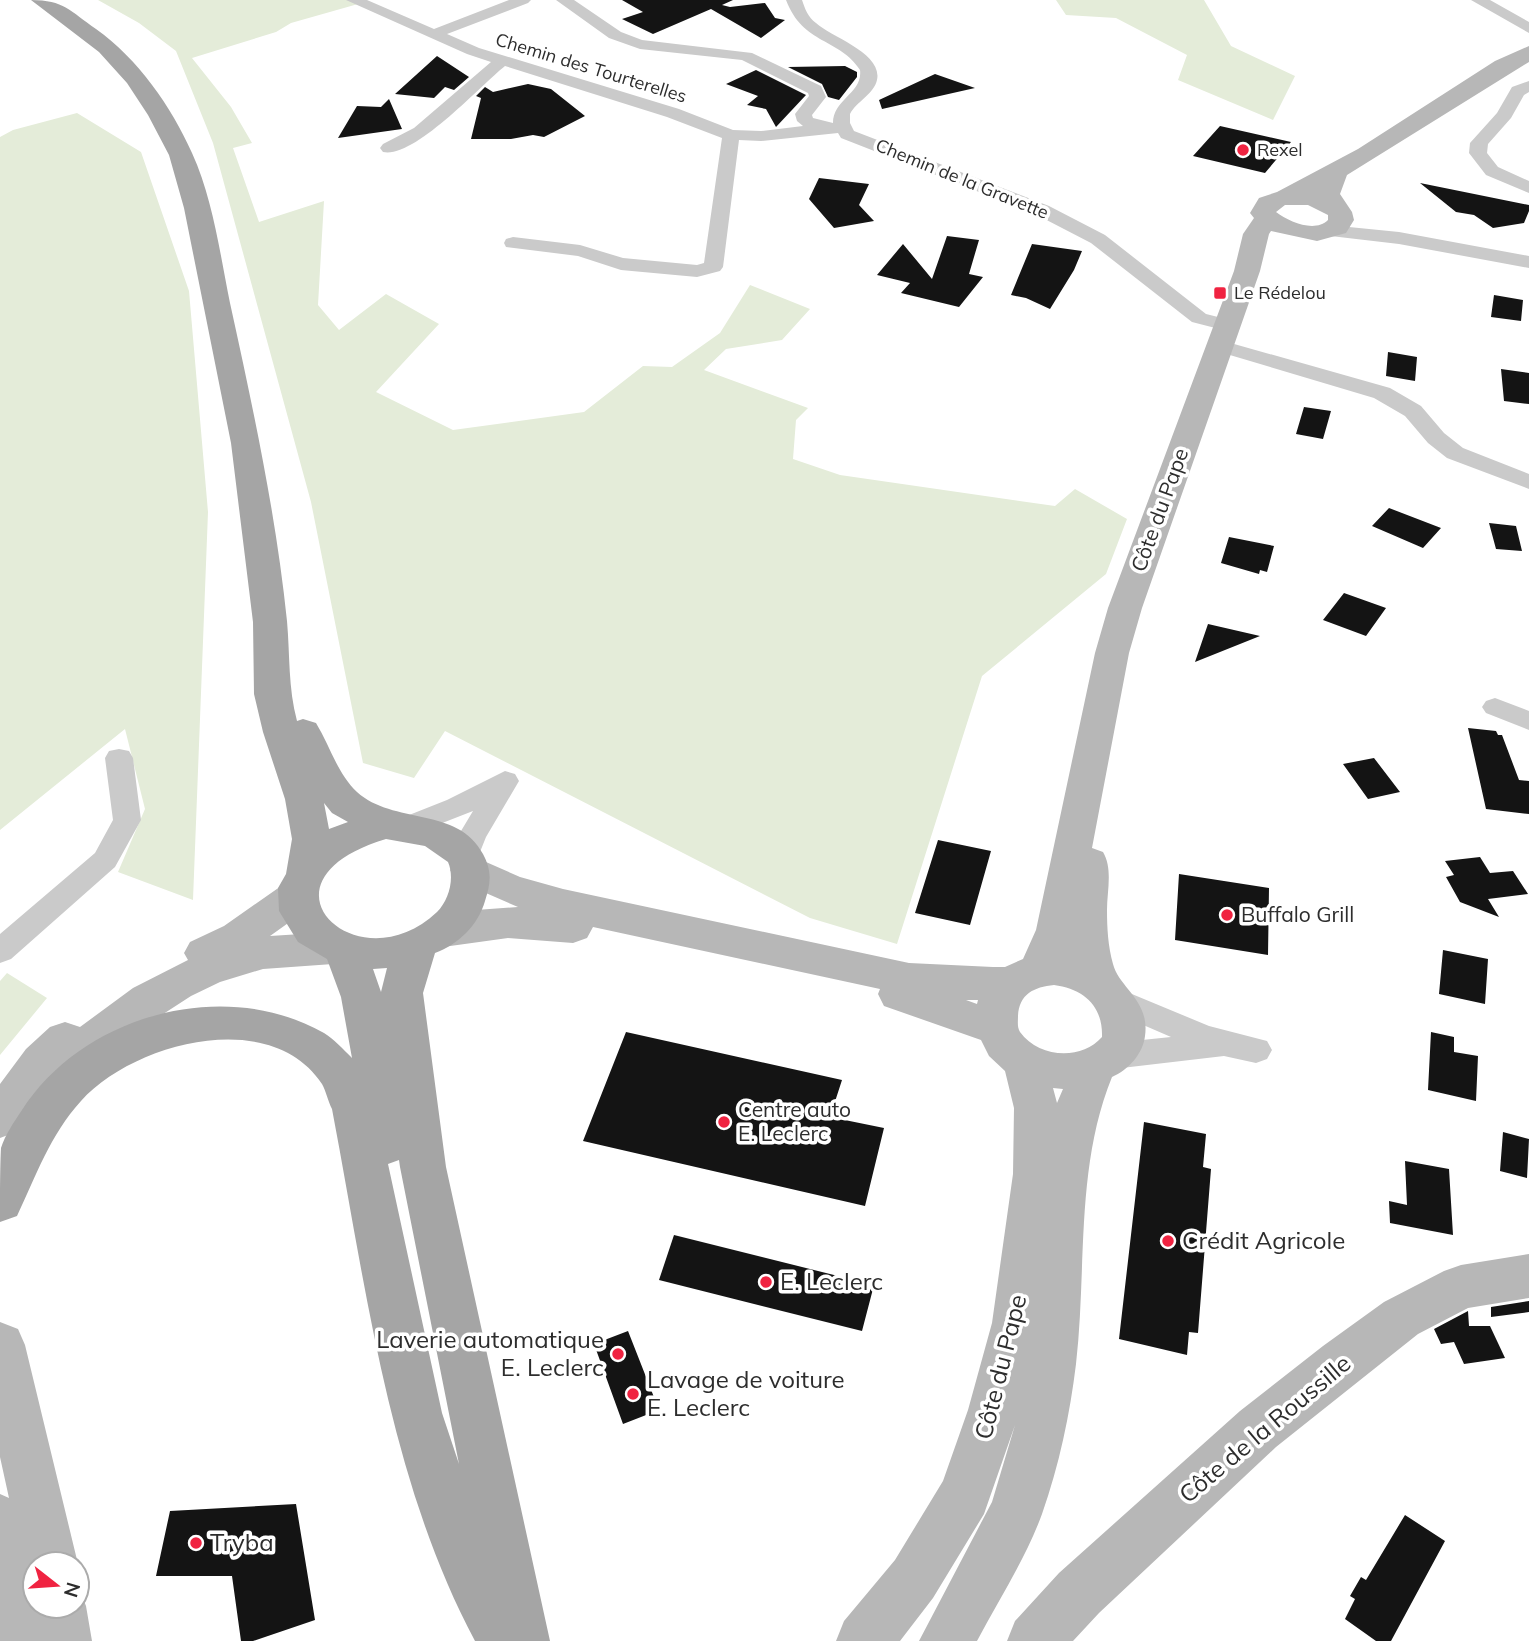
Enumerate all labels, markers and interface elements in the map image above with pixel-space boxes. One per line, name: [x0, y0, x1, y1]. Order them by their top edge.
street label: Chemin des Tourterelles: [493, 27, 690, 108]
street label: Chemin de la Gravette: [872, 133, 1052, 224]
place label: Rexel: [1257, 138, 1302, 161]
marker: Rexel: [1235, 142, 1251, 158]
place label: Le Rédelou: [1234, 281, 1326, 304]
marker: Le Rédelou: [1212, 285, 1228, 301]
street label: Côte du Pape: [1125, 444, 1193, 575]
place label: Buffalo Grill: [1241, 901, 1354, 927]
marker: Buffalo Grill: [1219, 907, 1235, 923]
place label: Centre auto E. Leclerc: [738, 1096, 851, 1146]
marker: Centre auto E. Leclerc: [716, 1114, 732, 1130]
place label: Crédit Agricole: [1182, 1225, 1345, 1255]
marker: Crédit Agricole: [1160, 1233, 1176, 1249]
place label: E. Leclerc: [780, 1266, 883, 1296]
marker: E. Leclerc: [758, 1274, 774, 1290]
street label: Côte du Pape: [968, 1291, 1033, 1442]
place label: Laverie automatique E. Leclerc: [376, 1324, 604, 1382]
marker: Laverie automatique E. Leclerc: [610, 1346, 626, 1362]
street label: Côte de la Roussille: [1172, 1348, 1356, 1509]
place label: Lavage de voiture E. Leclerc: [647, 1364, 845, 1422]
marker: Lavage de voiture E. Leclerc: [625, 1386, 641, 1402]
place label: Tryba: [210, 1527, 274, 1557]
marker: Tryba: [188, 1535, 204, 1551]
north arrow: [21, 1550, 91, 1620]
text: N: [59, 1580, 86, 1600]

